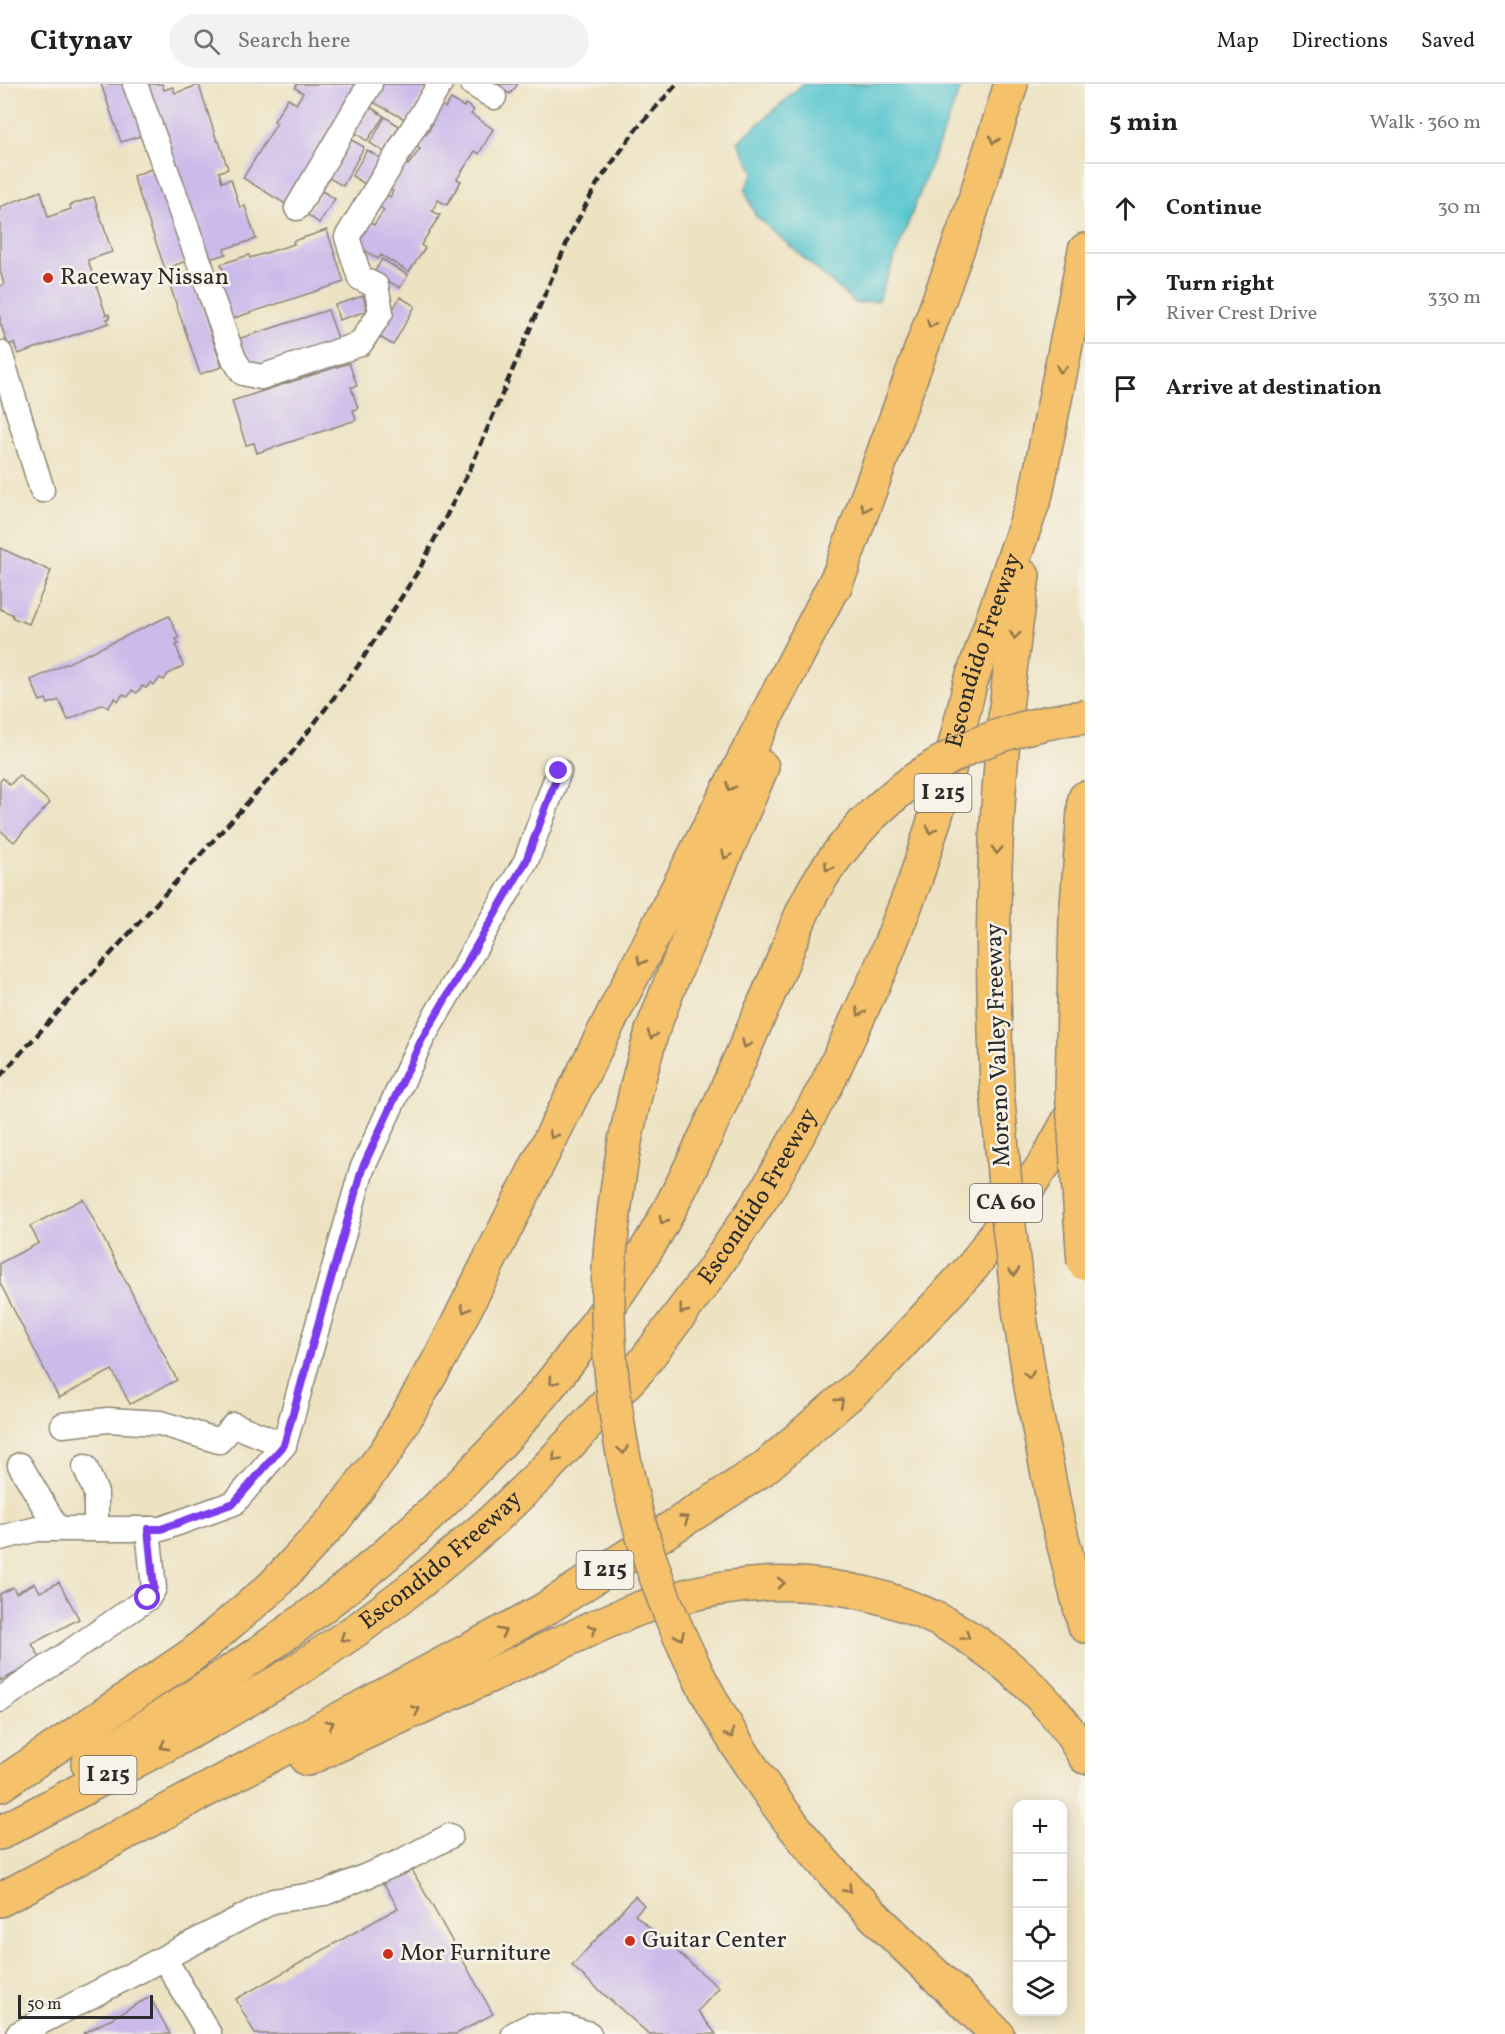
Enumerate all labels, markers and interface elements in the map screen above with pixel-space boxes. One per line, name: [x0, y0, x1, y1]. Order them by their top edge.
search box: [169, 14, 589, 68]
text: Citynav: [30, 22, 133, 61]
icon: search: [190, 25, 223, 58]
text: Search here: [238, 26, 350, 57]
text: Map: [1217, 27, 1259, 56]
text: Directions: [1292, 27, 1388, 56]
text: Saved: [1421, 27, 1475, 56]
text: 5 min: [1109, 105, 1178, 141]
text: Walk · 360 m: [1369, 109, 1481, 137]
one-way arrow: [989, 134, 1001, 145]
icon: ahead: [1109, 192, 1142, 225]
text: Continue: [1166, 193, 1262, 224]
text: 30 m: [1437, 194, 1481, 222]
place label: Raceway Nissan: [60, 261, 229, 295]
text: Turn right: [1166, 269, 1274, 300]
marker: Raceway Nissan: [41, 271, 55, 285]
icon: right: [1109, 282, 1142, 315]
text: 330 m: [1427, 284, 1481, 312]
text: River Crest Drive: [1166, 300, 1317, 328]
one-way arrow: [926, 319, 939, 329]
one-way arrow: [1055, 364, 1068, 374]
icon: arrive: [1109, 372, 1142, 405]
text: Arrive at destination: [1166, 373, 1382, 404]
one-way arrow: [859, 502, 872, 513]
street label: Escondido Freeway: [938, 549, 1031, 751]
one-way arrow: [1009, 631, 1022, 640]
route end: [545, 757, 571, 783]
road number: I 215: [914, 774, 972, 812]
one-way arrow: [725, 781, 737, 792]
one-way arrow: [926, 824, 938, 835]
one-way arrow: [990, 846, 1003, 855]
one-way arrow: [721, 848, 733, 859]
one-way arrow: [824, 861, 835, 872]
street label: Moreno Valley Freeway: [978, 922, 1020, 1168]
one-way arrow: [636, 954, 648, 965]
one-way arrow: [856, 1005, 868, 1016]
one-way arrow: [646, 1029, 659, 1040]
one-way arrow: [741, 1037, 753, 1048]
street label: Escondido Freeway: [691, 1102, 827, 1292]
one-way arrow: [549, 1129, 560, 1139]
road number: CA 60: [970, 1184, 1042, 1222]
one-way arrow: [659, 1214, 670, 1224]
one-way arrow: [1008, 1268, 1020, 1277]
one-way arrow: [461, 1303, 473, 1314]
one-way arrow: [679, 1304, 690, 1315]
one-way arrow: [1022, 1370, 1034, 1380]
one-way arrow: [550, 1374, 561, 1385]
one-way arrow: [833, 1398, 844, 1409]
one-way arrow: [616, 1444, 629, 1454]
one-way arrow: [552, 1451, 563, 1461]
street label: Escondido Freeway: [353, 1483, 530, 1639]
one-way arrow: [678, 1515, 689, 1526]
road number: I 215: [576, 1551, 634, 1589]
one-way arrow: [776, 1577, 785, 1589]
route start: [134, 1584, 160, 1610]
one-way arrow: [587, 1624, 598, 1636]
one-way arrow: [495, 1628, 506, 1639]
one-way arrow: [672, 1629, 684, 1640]
one-way arrow: [959, 1629, 970, 1640]
one-way arrow: [340, 1631, 351, 1642]
one-way arrow: [409, 1705, 420, 1717]
one-way arrow: [323, 1720, 334, 1731]
one-way arrow: [723, 1728, 734, 1738]
one-way arrow: [160, 1739, 170, 1750]
road number: I 215: [80, 1756, 136, 1794]
map controls: [1013, 1800, 1067, 2016]
button: +: [1013, 1800, 1067, 1854]
button: −: [1013, 1854, 1067, 1908]
one-way arrow: [840, 1881, 851, 1892]
button: locate: [1013, 1908, 1067, 1962]
place label: Guitar Center: [642, 1924, 787, 1958]
marker: Guitar Center: [623, 1934, 637, 1948]
place label: Mor Furniture: [400, 1937, 551, 1971]
marker: Mor Furniture: [381, 1947, 395, 1961]
button: layers: [1013, 1962, 1067, 2016]
scale bar: [18, 1992, 153, 2020]
text: 50 m: [27, 1994, 61, 2016]

